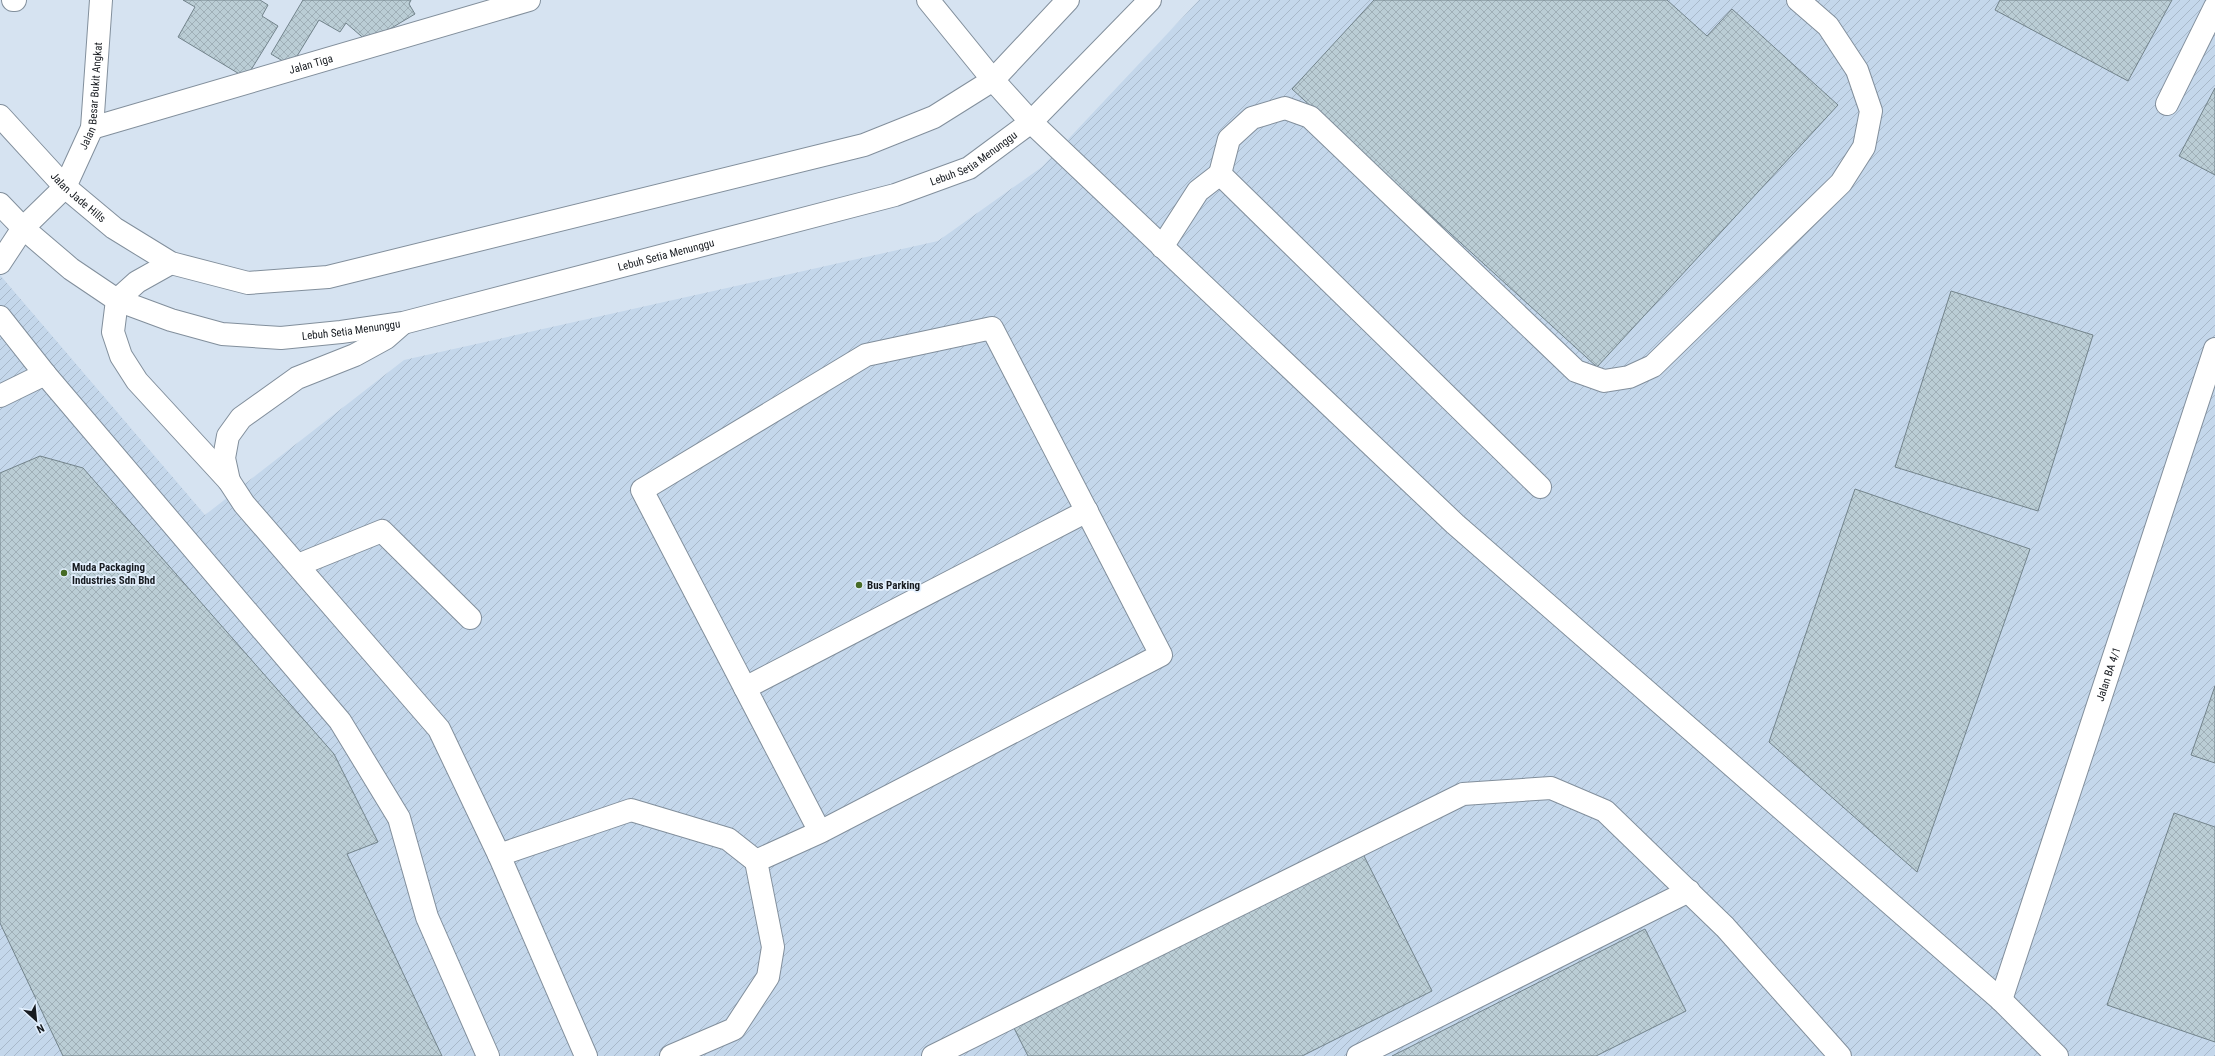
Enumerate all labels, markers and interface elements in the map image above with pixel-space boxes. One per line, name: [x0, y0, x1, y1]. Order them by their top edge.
street label: Jalan Besar Bukit Angkat: [77, 42, 105, 152]
street label: Jalan Tiga: [287, 51, 334, 76]
street label: Lebuh Setia Menunggu: [928, 128, 1019, 188]
street label: Jalan Jade Hills: [48, 169, 109, 225]
street label: Lebuh Setia Menunggu: [616, 236, 715, 273]
street label: Lebuh Setia Menunggu: [301, 317, 401, 342]
place label: Muda Packaging Industries Sdn Bhd: [72, 561, 155, 587]
marker: Muda Packaging Industries Sdn Bhd: [59, 568, 69, 578]
place label: Bus Parking: [867, 579, 920, 592]
marker: Bus Parking: [854, 580, 864, 590]
street label: Jalan BA 4/1: [2093, 645, 2123, 703]
north arrow: [16, 1000, 56, 1040]
text: N: [34, 1021, 46, 1036]

